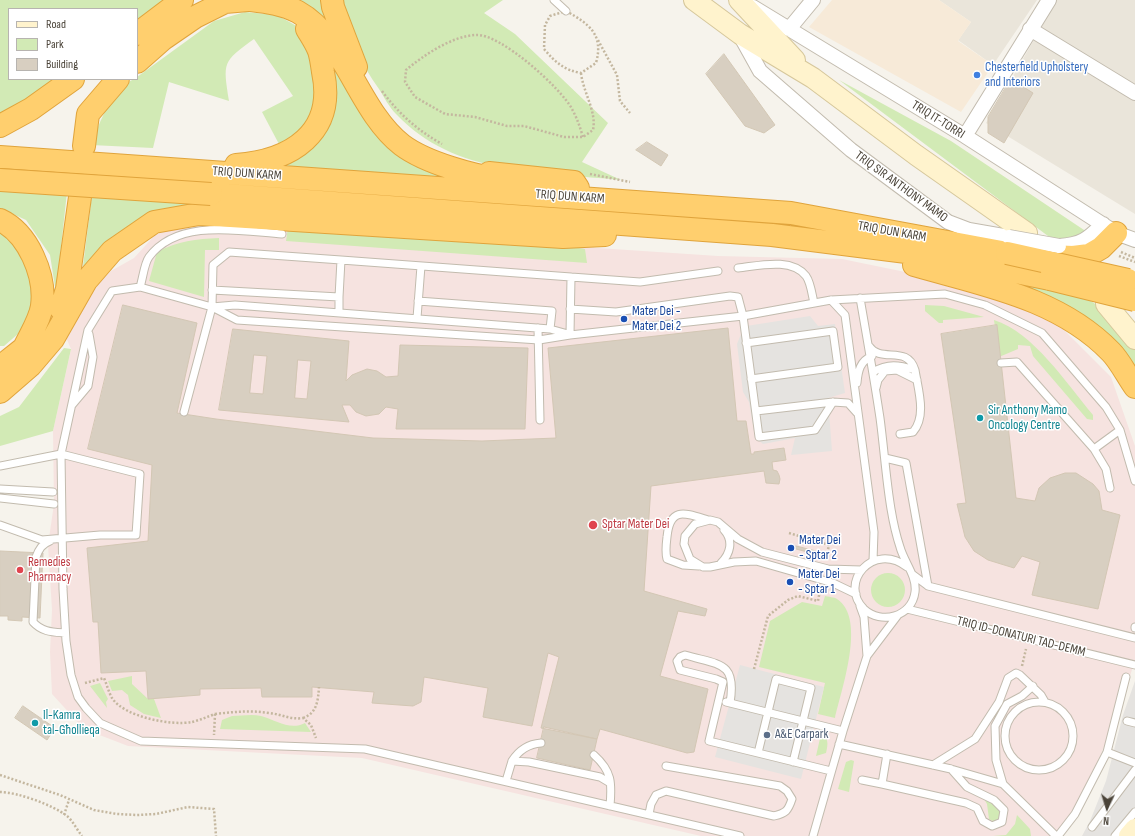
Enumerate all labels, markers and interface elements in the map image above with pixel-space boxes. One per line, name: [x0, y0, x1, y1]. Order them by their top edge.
legend: [8, 8, 138, 80]
text: Road: [46, 17, 66, 32]
text: Park: [46, 37, 64, 52]
text: Building: [46, 57, 78, 72]
place label: Chesterfield Upholstery and Interiors: [985, 60, 1088, 91]
marker: Chesterfield Upholstery and Interiors: [972, 70, 982, 80]
street label: TRIQ IT-TORRI: [908, 98, 968, 142]
street label: TRIQ SIR ANTHONY MAMO: [852, 148, 950, 226]
street label: TRIQ DUN KARM: [212, 164, 282, 184]
street label: TRIQ DUN KARM: [535, 187, 605, 207]
street label: TRIQ DUN KARM: [857, 218, 927, 246]
place label: Mater Dei - Mater Dei 2: [632, 304, 681, 335]
marker: Mater Dei - Mater Dei 2: [619, 314, 629, 324]
place label: Sir Anthony Mamo Oncology Centre: [988, 403, 1067, 434]
marker: Sir Anthony Mamo Oncology Centre: [975, 413, 985, 423]
place label: Sptar Mater Dei: [602, 517, 669, 533]
marker: Sptar Mater Dei: [587, 519, 599, 531]
place label: Mater Dei - Sptar 2: [799, 533, 841, 564]
marker: Mater Dei - Sptar 2: [786, 543, 796, 553]
place label: Remedies Pharmacy: [28, 555, 71, 586]
marker: Remedies Pharmacy: [15, 565, 25, 575]
place label: Mater Dei - Sptar 1: [798, 567, 840, 598]
marker: Mater Dei - Sptar 1: [785, 577, 795, 587]
street label: TRIQ ID-DONATURI TAD-DEMM: [955, 613, 1087, 661]
place label: Il-Kamra tal-Għollieqa: [43, 708, 100, 739]
marker: Il-Kamra tal-Għollieqa: [30, 718, 40, 728]
place label: A&E Carpark: [775, 727, 828, 743]
marker: A&E Carpark: [762, 730, 772, 740]
north arrow: [1087, 788, 1127, 828]
text: N: [1103, 814, 1110, 827]

